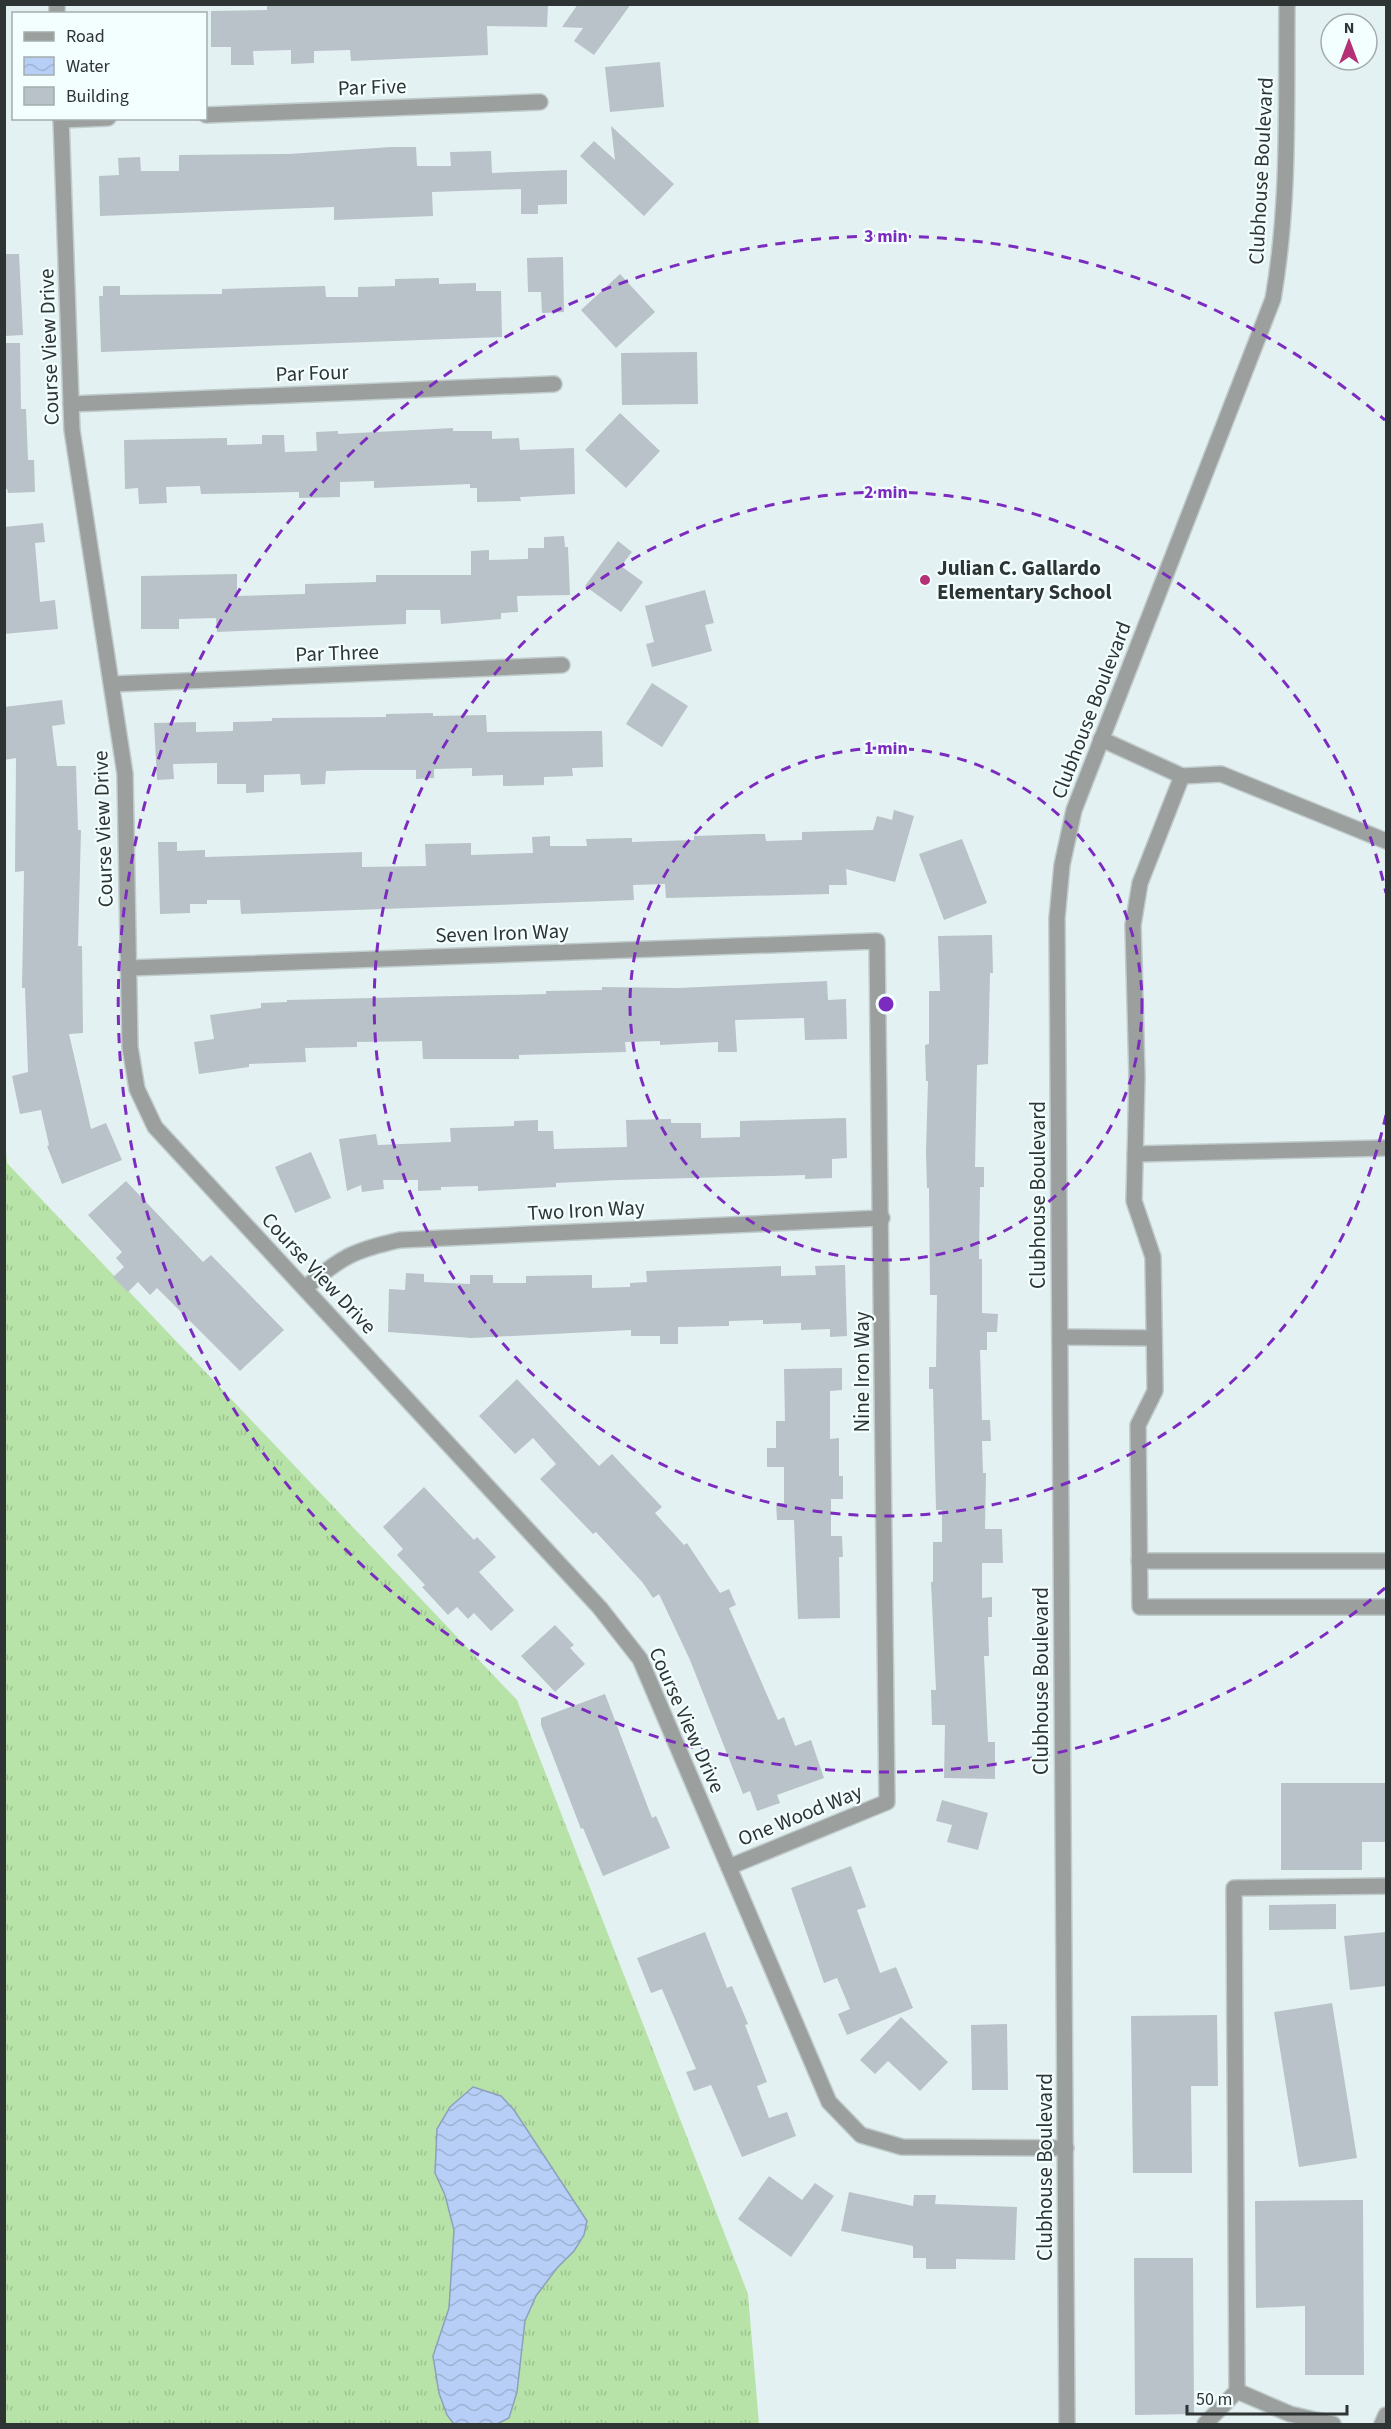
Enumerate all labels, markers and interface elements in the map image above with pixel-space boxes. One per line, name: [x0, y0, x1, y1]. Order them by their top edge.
legend: [12, 12, 207, 120]
north arrow: [1319, 12, 1379, 72]
text: N: [1344, 17, 1354, 39]
text: Road: [66, 24, 105, 49]
text: Water: [66, 54, 110, 79]
street label: Par Five: [337, 71, 407, 103]
street label: Clubhouse Boulevard: [1241, 76, 1281, 266]
text: Building: [66, 84, 129, 109]
text: 3 min: [864, 224, 908, 249]
street label: Course View Drive: [31, 268, 67, 426]
street label: Par Four: [275, 357, 350, 389]
text: 2 min: [864, 480, 908, 505]
place label: Julian C. Gallardo Elementary School: [937, 553, 1111, 607]
marker: Julian C. Gallardo Elementary School: [918, 573, 932, 587]
street label: Clubhouse Boulevard: [1043, 617, 1139, 803]
street label: Par Three: [295, 637, 379, 669]
text: 1 min: [864, 736, 908, 761]
street label: Course View Drive: [85, 750, 121, 908]
street label: Seven Iron Way: [435, 916, 570, 950]
centre of rings: [876, 994, 896, 1014]
street label: Clubhouse Boulevard: [1023, 1101, 1053, 1289]
street label: Two Iron Way: [527, 1192, 646, 1228]
street label: Course View Drive: [255, 1205, 383, 1341]
street label: Nine Iron Way: [847, 1311, 877, 1433]
street label: Clubhouse Boulevard: [1026, 1587, 1056, 1775]
street label: Course View Drive: [641, 1642, 733, 1798]
street label: One Wood Way: [733, 1776, 867, 1854]
street label: Clubhouse Boulevard: [1030, 2073, 1060, 2261]
scale bar: [1187, 2378, 1348, 2416]
text: 50 m: [1196, 2387, 1232, 2412]

